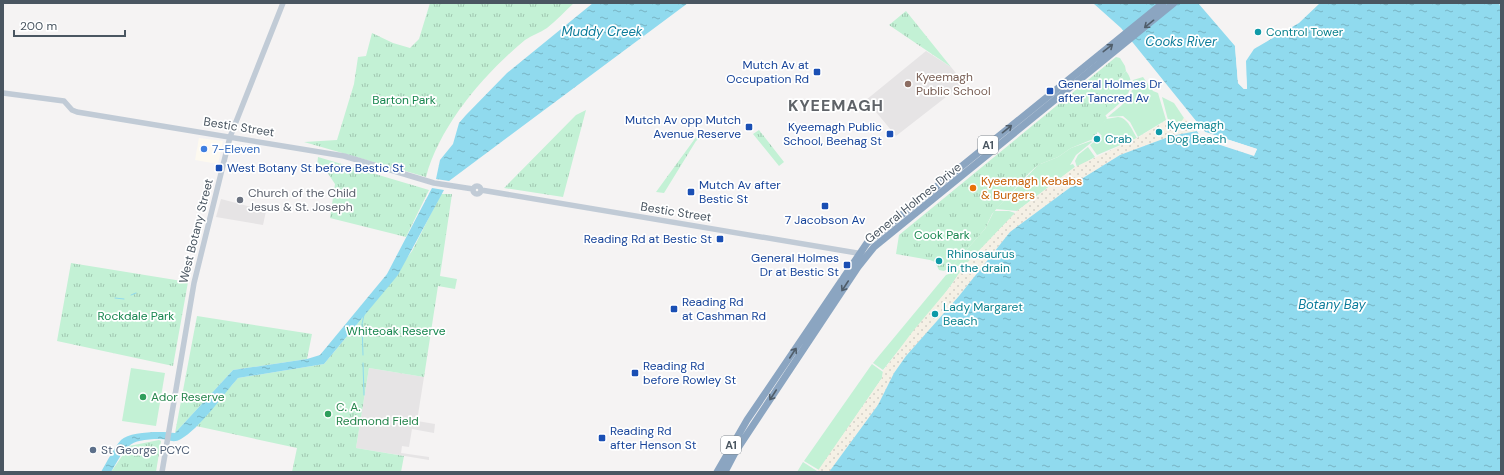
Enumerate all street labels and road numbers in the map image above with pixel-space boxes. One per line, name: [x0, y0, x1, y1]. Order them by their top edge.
street label: Bestic Street: [202, 114, 276, 141]
road number: A1: [978, 136, 998, 154]
street label: General Holmes Drive: [862, 159, 965, 247]
street label: West Botany Street: [175, 177, 217, 285]
street label: Bestic Street: [639, 199, 713, 226]
road number: A1: [721, 436, 741, 454]

